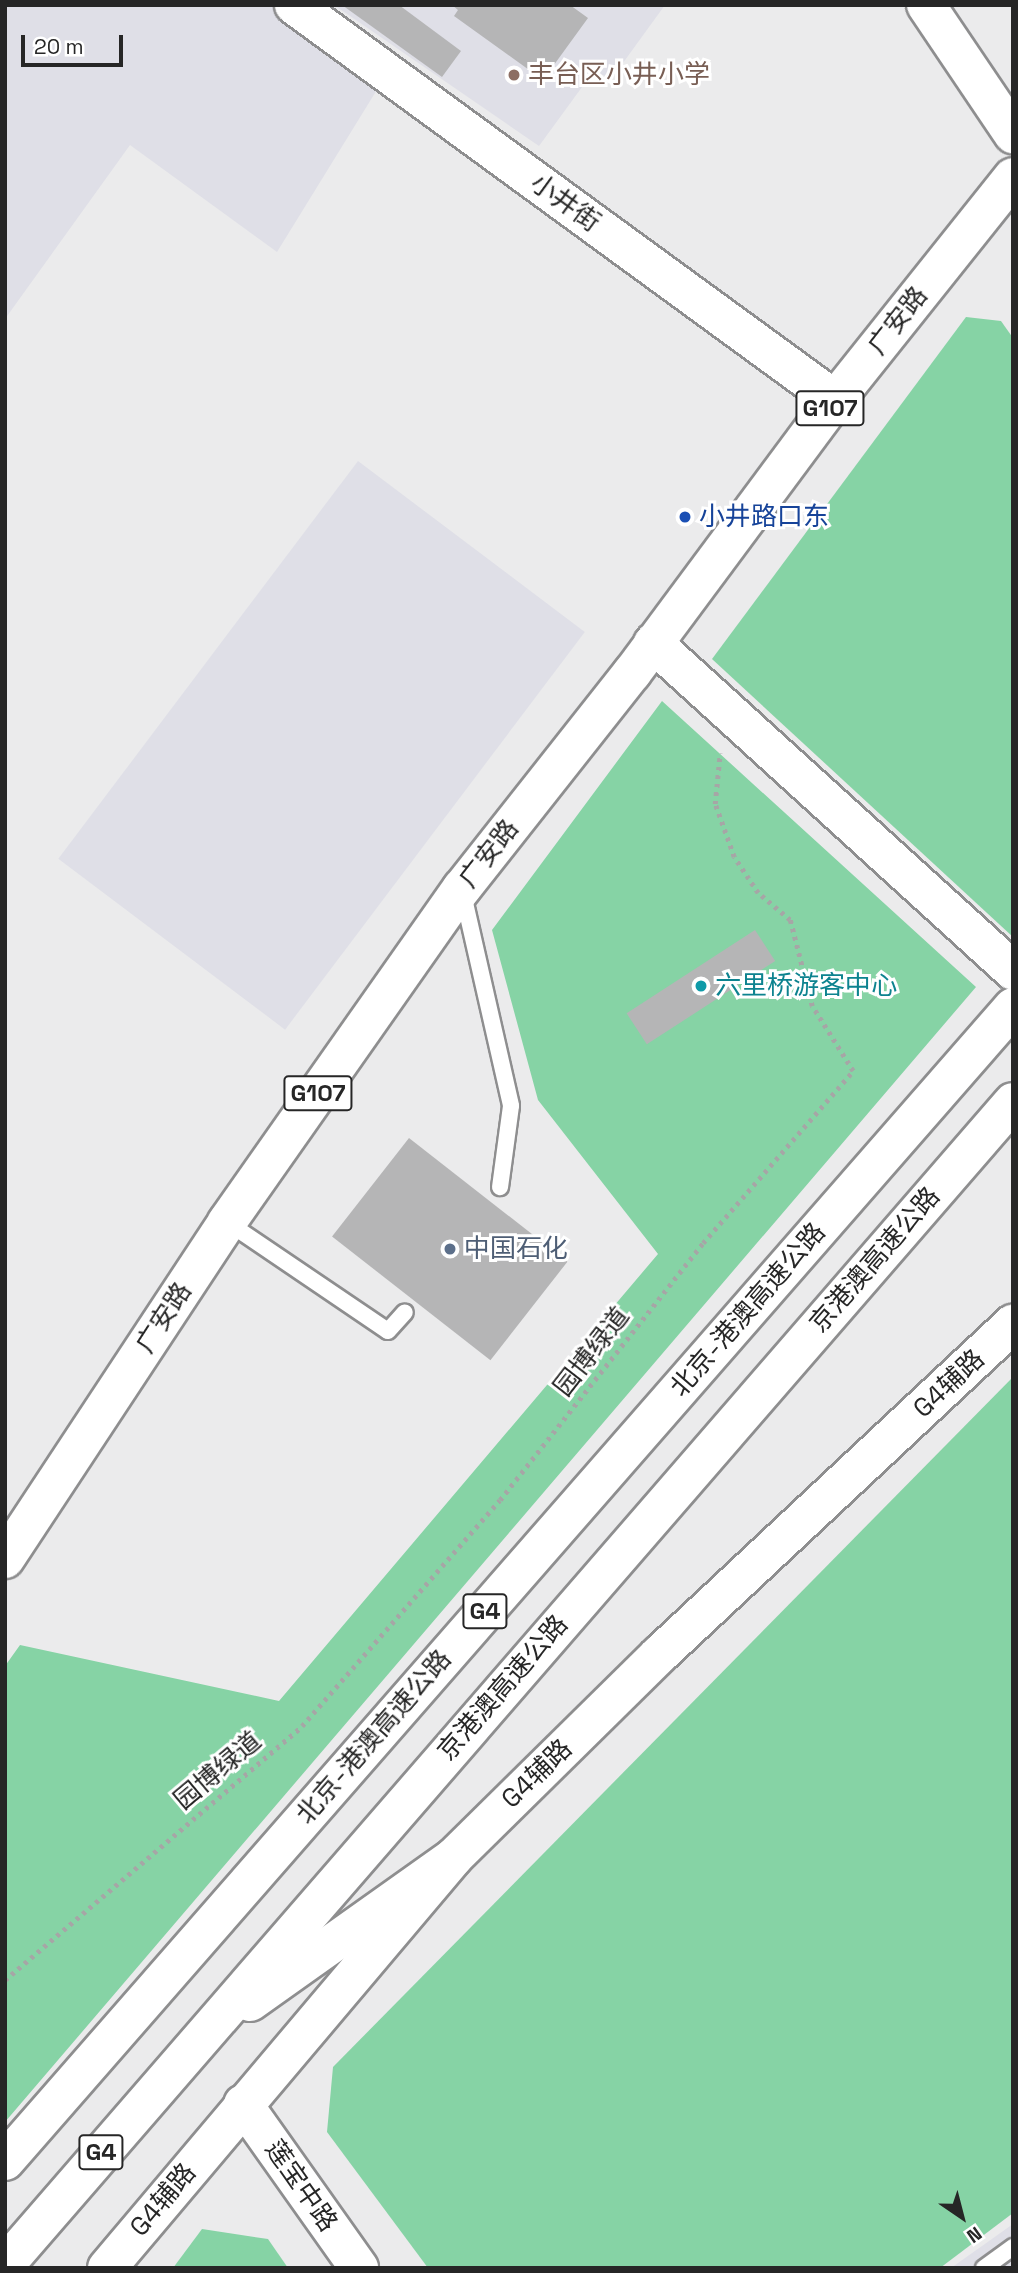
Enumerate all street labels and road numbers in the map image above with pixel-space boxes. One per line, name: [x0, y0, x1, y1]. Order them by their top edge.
street label: 小井街: [524, 167, 606, 239]
street label: 广安路: [862, 281, 934, 361]
road number: G107: [795, 388, 865, 428]
street label: 广安路: [453, 814, 525, 894]
road number: G107: [283, 1072, 353, 1114]
street label: 京港澳高速公路: [804, 1181, 946, 1339]
street label: 北京-港澳高速公路: [664, 1217, 832, 1403]
street label: 广安路: [130, 1277, 198, 1359]
street label: 园博绿道: [548, 1301, 636, 1403]
street label: G4辅路: [907, 1343, 991, 1425]
road number: G4: [462, 1590, 508, 1632]
street label: 京港澳高速公路: [432, 1609, 574, 1767]
street label: 北京-港澳高速公路: [290, 1644, 458, 1830]
street label: 园博绿道: [168, 1726, 268, 1816]
street label: G4辅路: [495, 1733, 579, 1815]
road number: G4: [78, 2132, 124, 2172]
street label: 莲宝中路: [258, 2134, 344, 2238]
street label: G4辅路: [124, 2157, 202, 2243]

